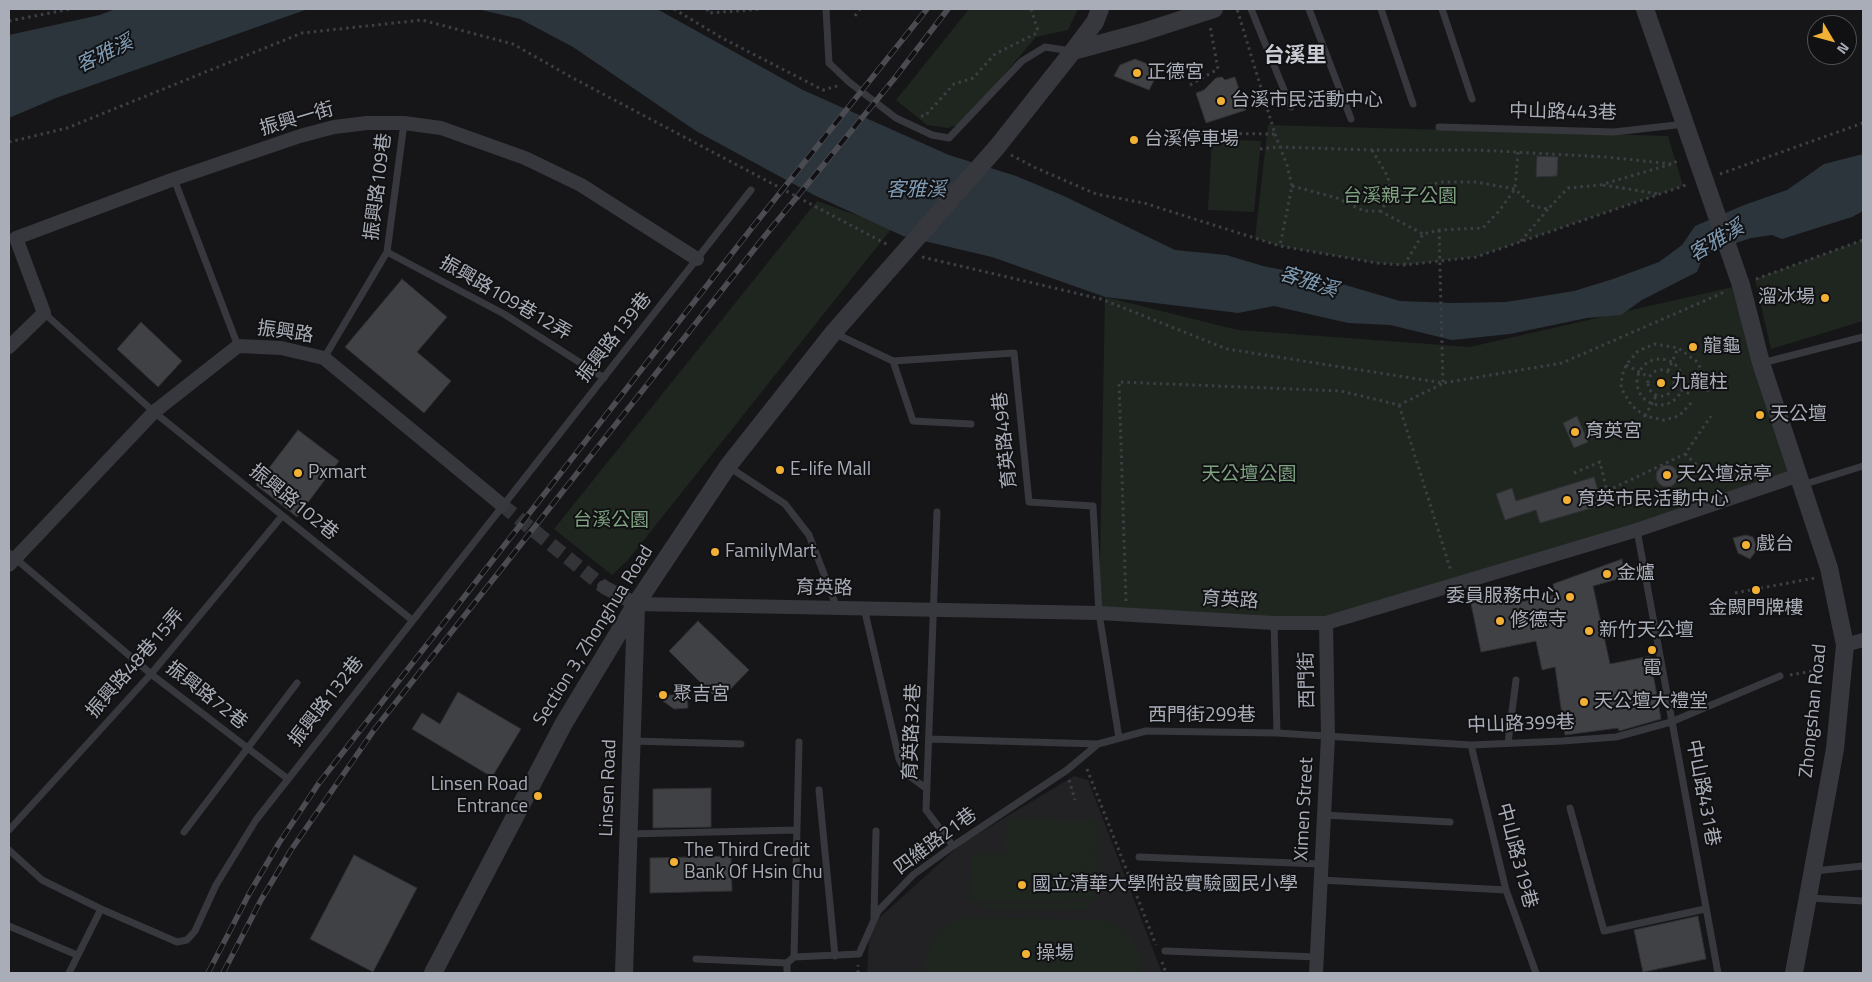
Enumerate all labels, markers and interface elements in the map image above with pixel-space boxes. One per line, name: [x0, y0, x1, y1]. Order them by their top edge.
north arrow: [1807, 15, 1857, 65]
water label: 客雅溪: [73, 31, 137, 79]
text: N: [1832, 39, 1855, 59]
district label: 台溪里: [1264, 44, 1326, 70]
place label: 正德宮: [1147, 62, 1204, 84]
marker: 正德宮: [1131, 67, 1143, 79]
place label: 台溪市民活動中心: [1231, 90, 1383, 112]
marker: 台溪市民活動中心: [1215, 95, 1227, 107]
street label: 振興一街: [257, 99, 337, 141]
street label: 中山路443巷: [1509, 101, 1617, 125]
place label: 台溪停車場: [1144, 129, 1239, 151]
street label: 振興路109巷: [361, 132, 397, 242]
marker: 台溪停車場: [1128, 134, 1140, 146]
water label: 客雅溪: [886, 179, 946, 203]
park label: 台溪親子公園: [1343, 186, 1457, 208]
water label: 客雅溪: [1685, 216, 1749, 268]
street label: 振興路109巷12弄: [435, 252, 575, 346]
water label: 客雅溪: [1276, 262, 1340, 304]
place label: 溜冰場: [1758, 287, 1815, 309]
street label: 振興路139巷: [573, 288, 657, 388]
marker: 溜冰場: [1819, 292, 1831, 304]
street label: 振興路: [255, 318, 315, 348]
place label: 龍龜: [1703, 336, 1741, 358]
marker: 龍龜: [1687, 341, 1699, 353]
place label: 九龍柱: [1671, 372, 1728, 394]
marker: 九龍柱: [1655, 377, 1667, 389]
street label: 育英路49巷: [990, 390, 1022, 490]
place label: 天公壇: [1770, 404, 1827, 426]
marker: 天公壇: [1754, 409, 1766, 421]
place label: 育英宮: [1585, 421, 1642, 443]
marker: 育英宮: [1569, 426, 1581, 438]
place label: E-life Mall: [790, 459, 871, 481]
street label: 振興路102巷: [244, 460, 342, 546]
place label: Pxmart: [308, 462, 367, 484]
marker: E-life Mall: [774, 464, 786, 476]
park label: 天公壇公園: [1202, 464, 1296, 486]
place label: 天公壇涼亭: [1677, 464, 1772, 486]
marker: Pxmart: [292, 467, 304, 479]
marker: 天公壇涼亭: [1661, 469, 1673, 481]
place label: 育英市民活動中心: [1577, 489, 1729, 511]
marker: 育英市民活動中心: [1561, 494, 1573, 506]
park label: 台溪公園: [573, 510, 649, 532]
place label: 戲台: [1756, 534, 1794, 556]
marker: 戲台: [1740, 539, 1752, 551]
place label: FamilyMart: [725, 541, 816, 563]
street label: Section 3, Zhonghua Road: [529, 542, 659, 730]
marker: FamilyMart: [709, 546, 721, 558]
place label: 金爐: [1617, 563, 1655, 585]
marker: 金爐: [1601, 568, 1613, 580]
street label: 育英路: [795, 577, 853, 601]
marker: 金闕門牌樓: [1750, 584, 1762, 596]
place label: 委員服務中心: [1446, 586, 1560, 608]
street label: 育英路: [1201, 588, 1259, 614]
marker: 委員服務中心: [1564, 591, 1576, 603]
place label: 金闕門牌樓: [1709, 598, 1803, 620]
street label: 振興路48巷15弄: [82, 605, 190, 723]
place label: 修德寺: [1510, 610, 1567, 632]
marker: 修德寺: [1494, 615, 1506, 627]
place label: 新竹天公壇: [1599, 620, 1694, 642]
marker: 新竹天公壇: [1583, 625, 1595, 637]
street label: Zhongshan Road: [1796, 643, 1832, 779]
marker: 電: [1646, 644, 1658, 656]
street label: 西門街: [1296, 651, 1320, 709]
street label: 振興路132巷: [285, 652, 369, 752]
street label: 振興路72巷: [161, 657, 251, 735]
place label: 電: [1643, 658, 1661, 680]
street label: 育英路32巷: [900, 683, 926, 781]
place label: 聚吉宮: [673, 684, 730, 706]
marker: 聚吉宮: [657, 689, 669, 701]
place label: 天公壇大禮堂: [1594, 691, 1708, 713]
marker: 天公壇大禮堂: [1578, 696, 1590, 708]
street label: 西門街299巷: [1148, 705, 1256, 727]
street label: 中山路399巷: [1467, 712, 1575, 738]
street label: 中山路431巷: [1681, 738, 1723, 848]
street label: Linsen Road: [596, 739, 622, 837]
street label: Ximen Street: [1291, 757, 1319, 861]
place label: Linsen Road Entrance: [431, 774, 528, 818]
marker: Linsen Road Entrance: [532, 790, 544, 802]
street label: 中山路319巷: [1491, 801, 1541, 911]
street label: 四維路21巷: [890, 804, 982, 880]
place label: The Third Credit Bank Of Hsin Chu: [684, 840, 823, 884]
marker: The Third Credit Bank Of Hsin Chu: [668, 856, 680, 868]
place label: 國立清華大學附設實驗國民小學: [1032, 874, 1298, 896]
marker: 國立清華大學附設實驗國民小學: [1016, 879, 1028, 891]
place label: 操場: [1036, 943, 1074, 965]
marker: 操場: [1020, 948, 1032, 960]

